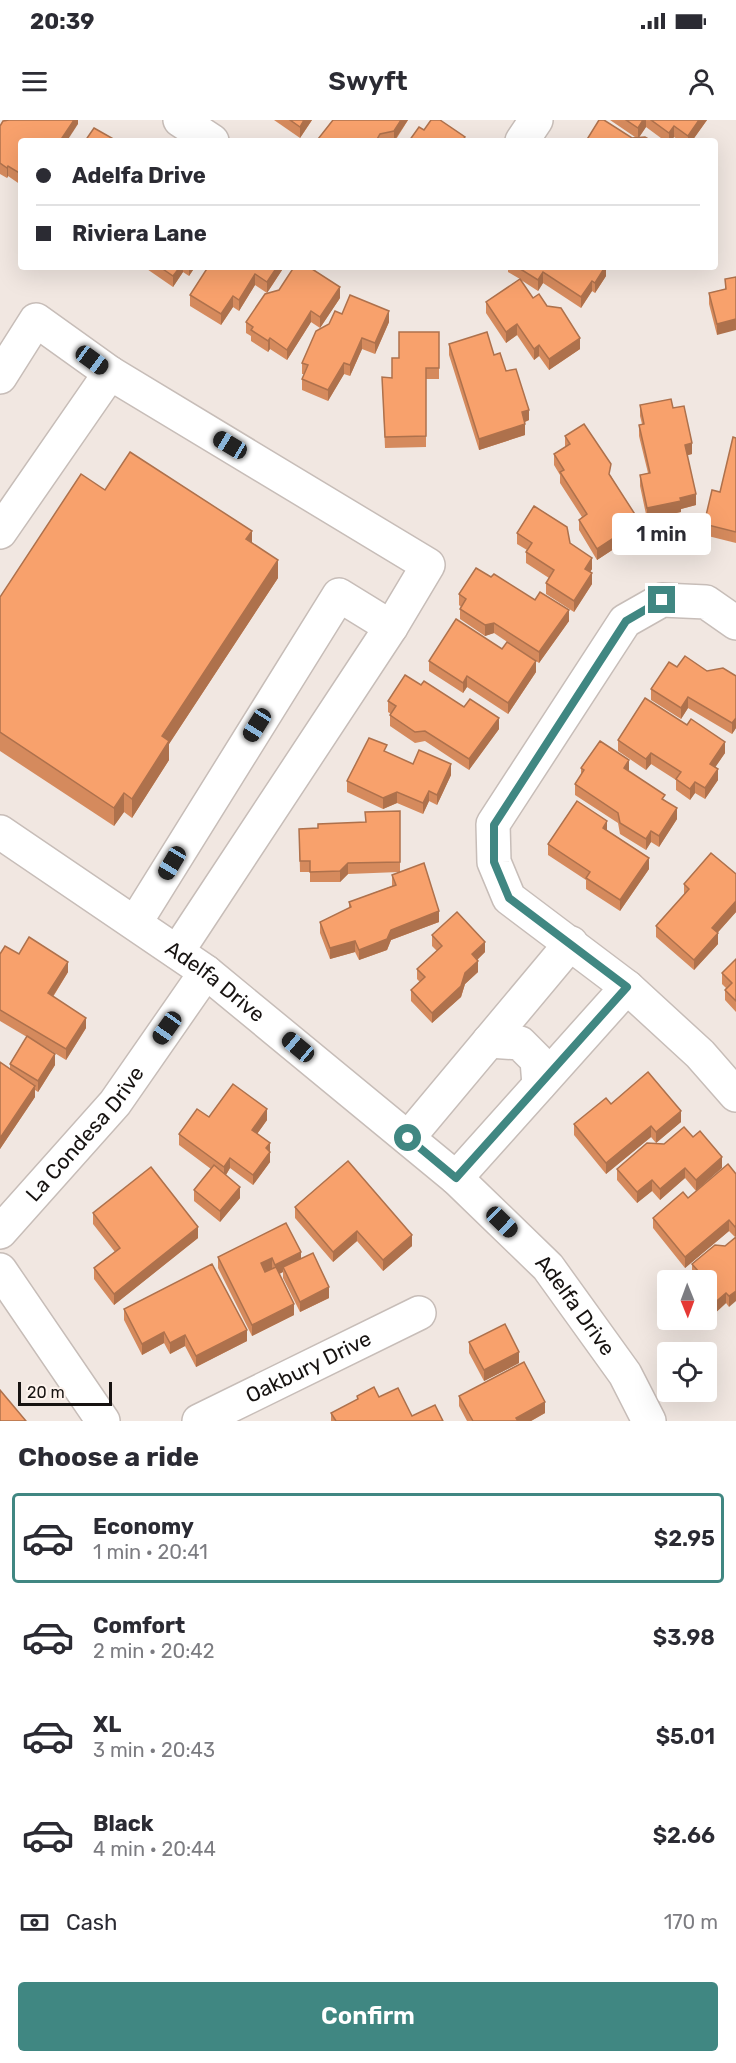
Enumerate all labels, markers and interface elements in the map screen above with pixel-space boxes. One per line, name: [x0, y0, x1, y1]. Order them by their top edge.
text: 20:39: [30, 8, 94, 35]
icon: menu: [18, 65, 51, 98]
text: Swyft: [328, 65, 408, 97]
icon: person: [685, 65, 718, 98]
text: Adelfa Drive: [72, 162, 206, 189]
text: Riviera Lane: [72, 220, 207, 247]
car: [72, 342, 112, 378]
car: [210, 428, 250, 462]
callout: 1 min: [612, 513, 712, 555]
text: 1 min: [636, 522, 687, 546]
route end: [648, 586, 675, 613]
car: [240, 705, 274, 745]
car: [155, 843, 189, 883]
street label: Adelfa Drive: [161, 935, 270, 1027]
car: [149, 1008, 185, 1048]
car: [278, 1029, 318, 1065]
street label: La Condesa Drive: [20, 1061, 149, 1206]
route start: [394, 1124, 421, 1151]
car: [483, 1203, 521, 1241]
street label: Adelfa Drive: [531, 1249, 621, 1360]
north arrow: [657, 1270, 717, 1330]
map controls: [657, 1270, 717, 1402]
street label: Oakbury Drive: [241, 1325, 375, 1408]
button: locate: [657, 1342, 717, 1402]
scale bar: [18, 1379, 112, 1406]
text: 20 m: [27, 1383, 65, 1402]
text: Choose a ride: [18, 1441, 199, 1473]
icon: car: [21, 1511, 75, 1565]
text: Economy: [93, 1513, 194, 1540]
text: $2.95: [654, 1525, 715, 1552]
text: 1 min · 20:41: [93, 1540, 208, 1564]
icon: car: [21, 1610, 75, 1664]
text: Comfort: [93, 1612, 185, 1639]
text: $3.98: [653, 1624, 715, 1651]
text: 2 min · 20:42: [93, 1639, 215, 1663]
icon: car: [21, 1709, 75, 1763]
text: XL: [93, 1711, 121, 1738]
text: $5.01: [656, 1723, 715, 1750]
text: 3 min · 20:43: [93, 1738, 215, 1762]
icon: car: [21, 1808, 75, 1862]
text: Black: [93, 1810, 154, 1837]
text: $2.66: [653, 1822, 715, 1849]
text: 4 min · 20:44: [93, 1837, 216, 1861]
icon: cash: [18, 1906, 51, 1939]
text: Cash: [66, 1909, 117, 1936]
text: 170 m: [664, 1910, 718, 1934]
button: Confirm: [18, 1982, 718, 2051]

